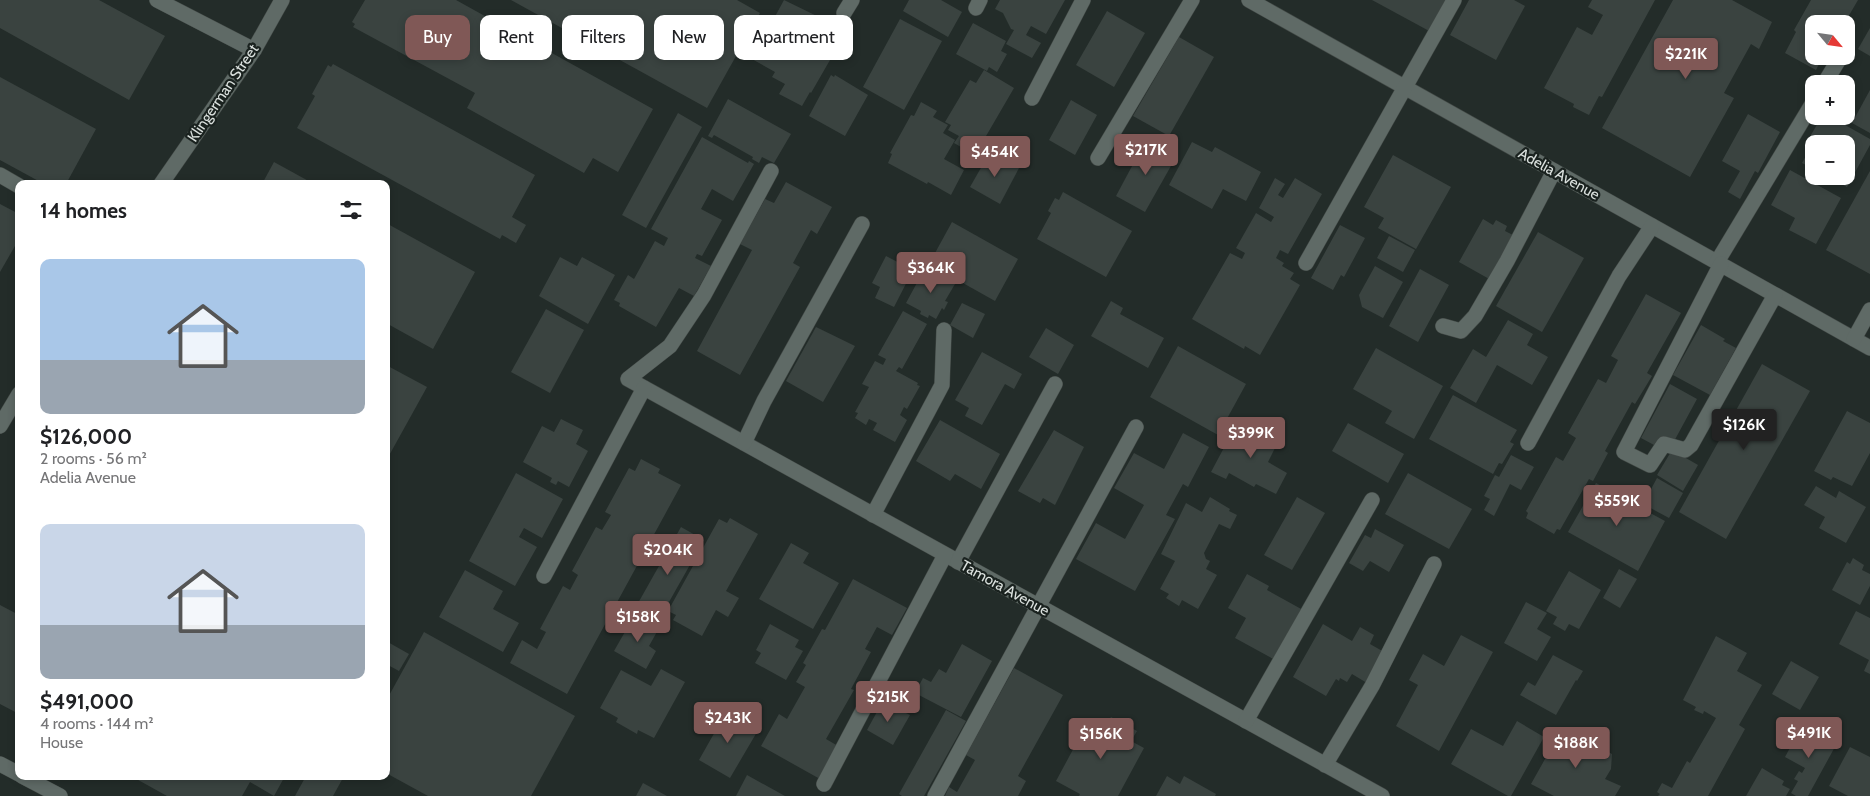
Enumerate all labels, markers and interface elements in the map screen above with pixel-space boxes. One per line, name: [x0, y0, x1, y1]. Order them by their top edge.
chip: Buy: [405, 15, 470, 60]
chip: Rent: [480, 15, 552, 60]
chip: Filters: [562, 15, 644, 60]
chip: New: [654, 15, 724, 60]
chip: Apartment: [734, 15, 853, 60]
north arrow: [1805, 15, 1855, 65]
map controls: [1805, 15, 1855, 185]
pin: $221K: [1651, 38, 1721, 80]
street label: Klingerman Street: [184, 41, 262, 145]
text: $221K: [1665, 44, 1707, 63]
button: +: [1805, 75, 1855, 125]
pin: $217K: [1111, 134, 1181, 176]
button: −: [1805, 135, 1855, 185]
pin: $454K: [960, 136, 1030, 178]
text: $217K: [1125, 140, 1167, 159]
text: $454K: [971, 142, 1019, 161]
street label: Adelia Avenue: [1515, 144, 1603, 204]
icon: filters: [337, 196, 365, 224]
text: 14 homes: [40, 198, 127, 223]
pin: $364K: [896, 252, 966, 294]
text: $364K: [908, 258, 954, 277]
icon: home: [158, 291, 248, 381]
pin: $126K: [1709, 408, 1779, 451]
text: $126K: [1723, 415, 1765, 434]
pin: $399K: [1216, 416, 1286, 459]
text: $399K: [1228, 423, 1274, 442]
text: $126,000: [40, 424, 132, 449]
text: 2 rooms · 56 m²: [40, 449, 147, 468]
text: Adelia Avenue: [40, 468, 136, 487]
pin: $559K: [1582, 484, 1652, 527]
text: $559K: [1594, 491, 1640, 510]
pin: $204K: [633, 534, 703, 576]
text: $204K: [643, 540, 693, 559]
icon: home: [158, 556, 248, 646]
street label: Tamora Avenue: [958, 556, 1053, 620]
pin: $158K: [603, 600, 673, 643]
text: $158K: [616, 607, 660, 626]
pin: $215K: [853, 680, 923, 723]
text: $215K: [867, 687, 909, 706]
text: $491,000: [40, 689, 134, 714]
pin: $243K: [693, 702, 763, 744]
text: $243K: [705, 708, 751, 727]
text: 4 rooms · 144 m²: [40, 714, 154, 733]
pin: $491K: [1774, 716, 1844, 759]
pin: $156K: [1066, 718, 1136, 760]
text: $491K: [1787, 723, 1831, 742]
text: $156K: [1080, 724, 1122, 743]
pin: $188K: [1541, 726, 1611, 769]
text: House: [40, 733, 83, 752]
text: $188K: [1554, 733, 1598, 752]

